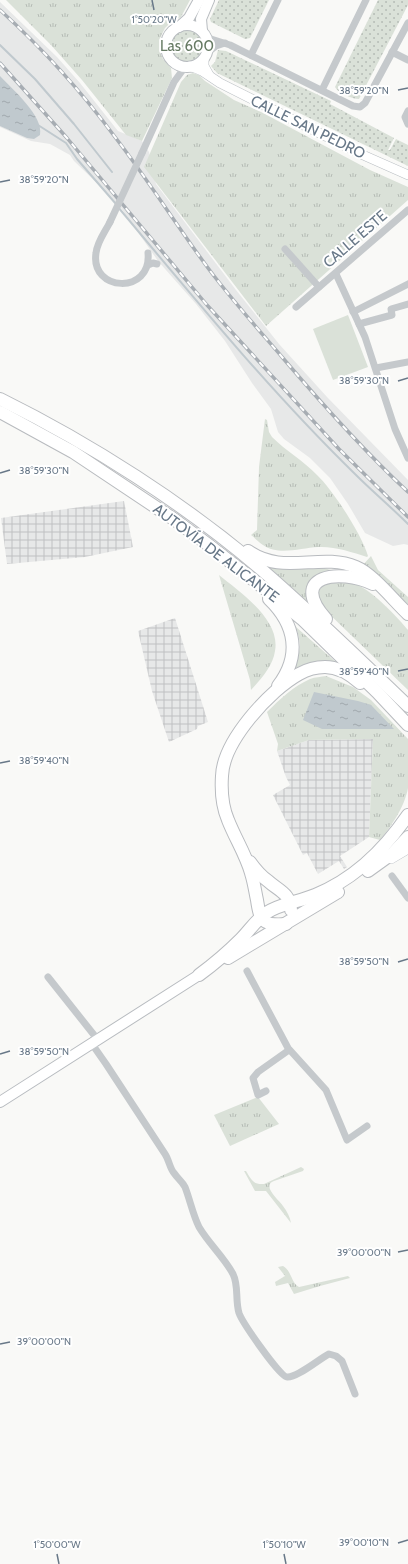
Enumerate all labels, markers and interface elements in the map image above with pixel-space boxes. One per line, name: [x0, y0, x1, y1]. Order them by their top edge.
text: 1°50'20"W: [131, 13, 177, 26]
park label: Las 600: [160, 37, 214, 55]
text: 38°59'20"N: [339, 84, 389, 97]
street label: CALLE SAN PEDRO: [248, 91, 368, 163]
text: 38°59'20"N: [19, 173, 69, 186]
street label: CALLE ESTE: [319, 206, 391, 272]
text: 38°59'30"N: [339, 374, 389, 387]
text: 38°59'30"N: [19, 464, 69, 477]
street label: AUTOVÍA DE ALICANTE: [150, 499, 283, 606]
text: 38°59'40"N: [339, 665, 389, 678]
text: 38°59'40"N: [19, 754, 69, 767]
text: 38°59'50"N: [339, 955, 389, 968]
text: 38°59'50"N: [19, 1045, 69, 1058]
text: 39°00'00"N: [337, 1246, 391, 1259]
text: 39°00'00"N: [17, 1335, 71, 1348]
text: 39°00'10"N: [339, 1536, 389, 1549]
text: 1°50'00"W: [34, 1538, 81, 1551]
text: 1°50'10"W: [262, 1538, 306, 1551]

